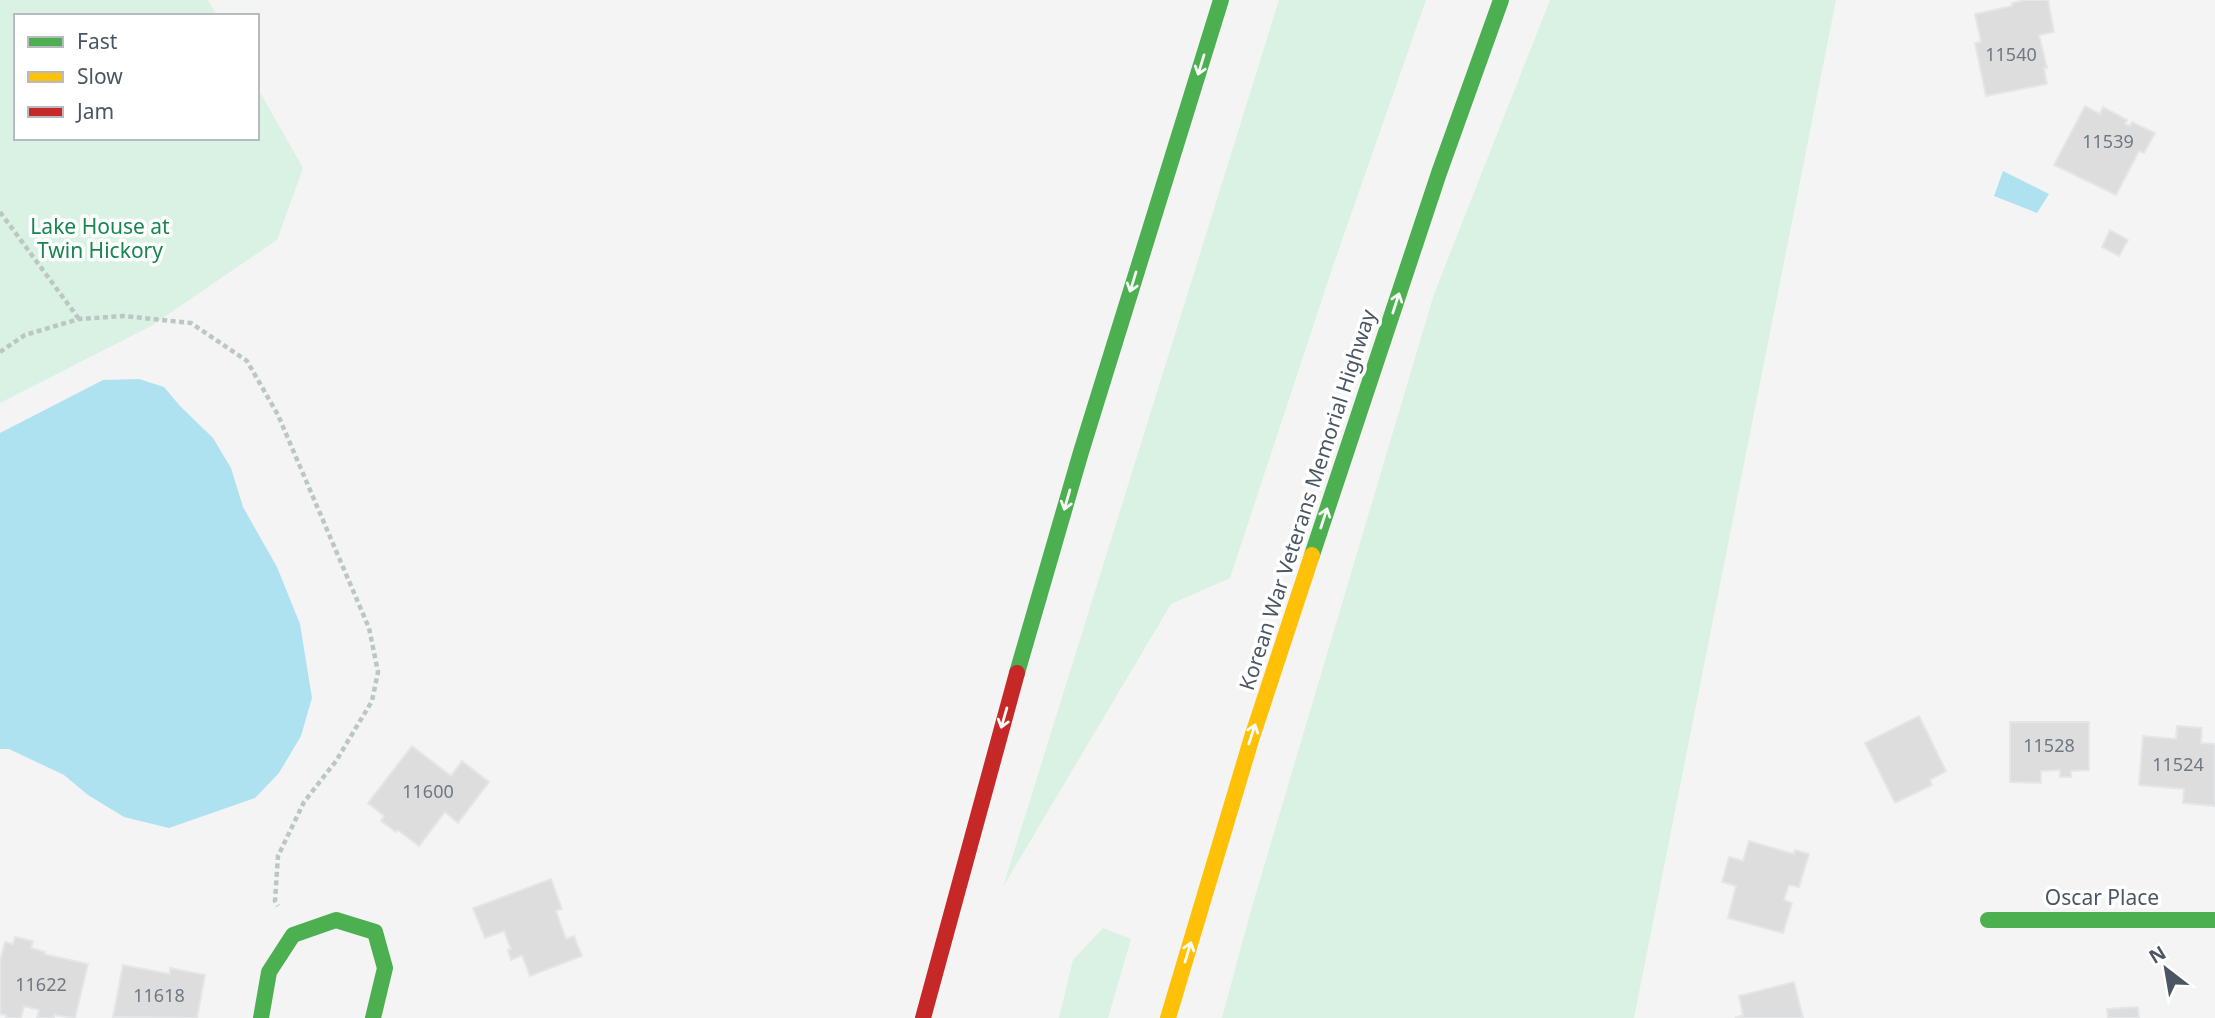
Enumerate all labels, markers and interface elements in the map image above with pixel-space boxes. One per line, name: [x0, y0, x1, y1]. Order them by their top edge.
legend: [14, 14, 259, 140]
text: Fast: [77, 27, 118, 55]
house number: 11540: [1985, 42, 2037, 66]
one-way arrow: [1193, 54, 1206, 76]
text: Slow: [77, 62, 123, 90]
text: Jam: [75, 97, 114, 125]
house number: 11539: [2082, 129, 2134, 153]
park label: Lake House at Twin Hickory: [30, 212, 170, 264]
one-way arrow: [1126, 271, 1139, 293]
one-way arrow: [1391, 292, 1403, 314]
street label: Korean War Veterans Memorial Highway: [1232, 305, 1382, 694]
one-way arrow: [1059, 489, 1072, 511]
one-way arrow: [1319, 508, 1331, 530]
one-way arrow: [996, 707, 1009, 729]
one-way arrow: [1247, 724, 1260, 746]
house number: 11528: [2023, 733, 2075, 757]
house number: 11524: [2152, 752, 2204, 776]
house number: 11600: [402, 779, 454, 803]
street label: Oscar Place: [2045, 883, 2159, 911]
north arrow: [2131, 934, 2201, 1004]
text: N: [2144, 939, 2171, 970]
one-way arrow: [1182, 942, 1195, 964]
house number: 11622: [15, 972, 67, 996]
house number: 11618: [133, 983, 185, 1007]

